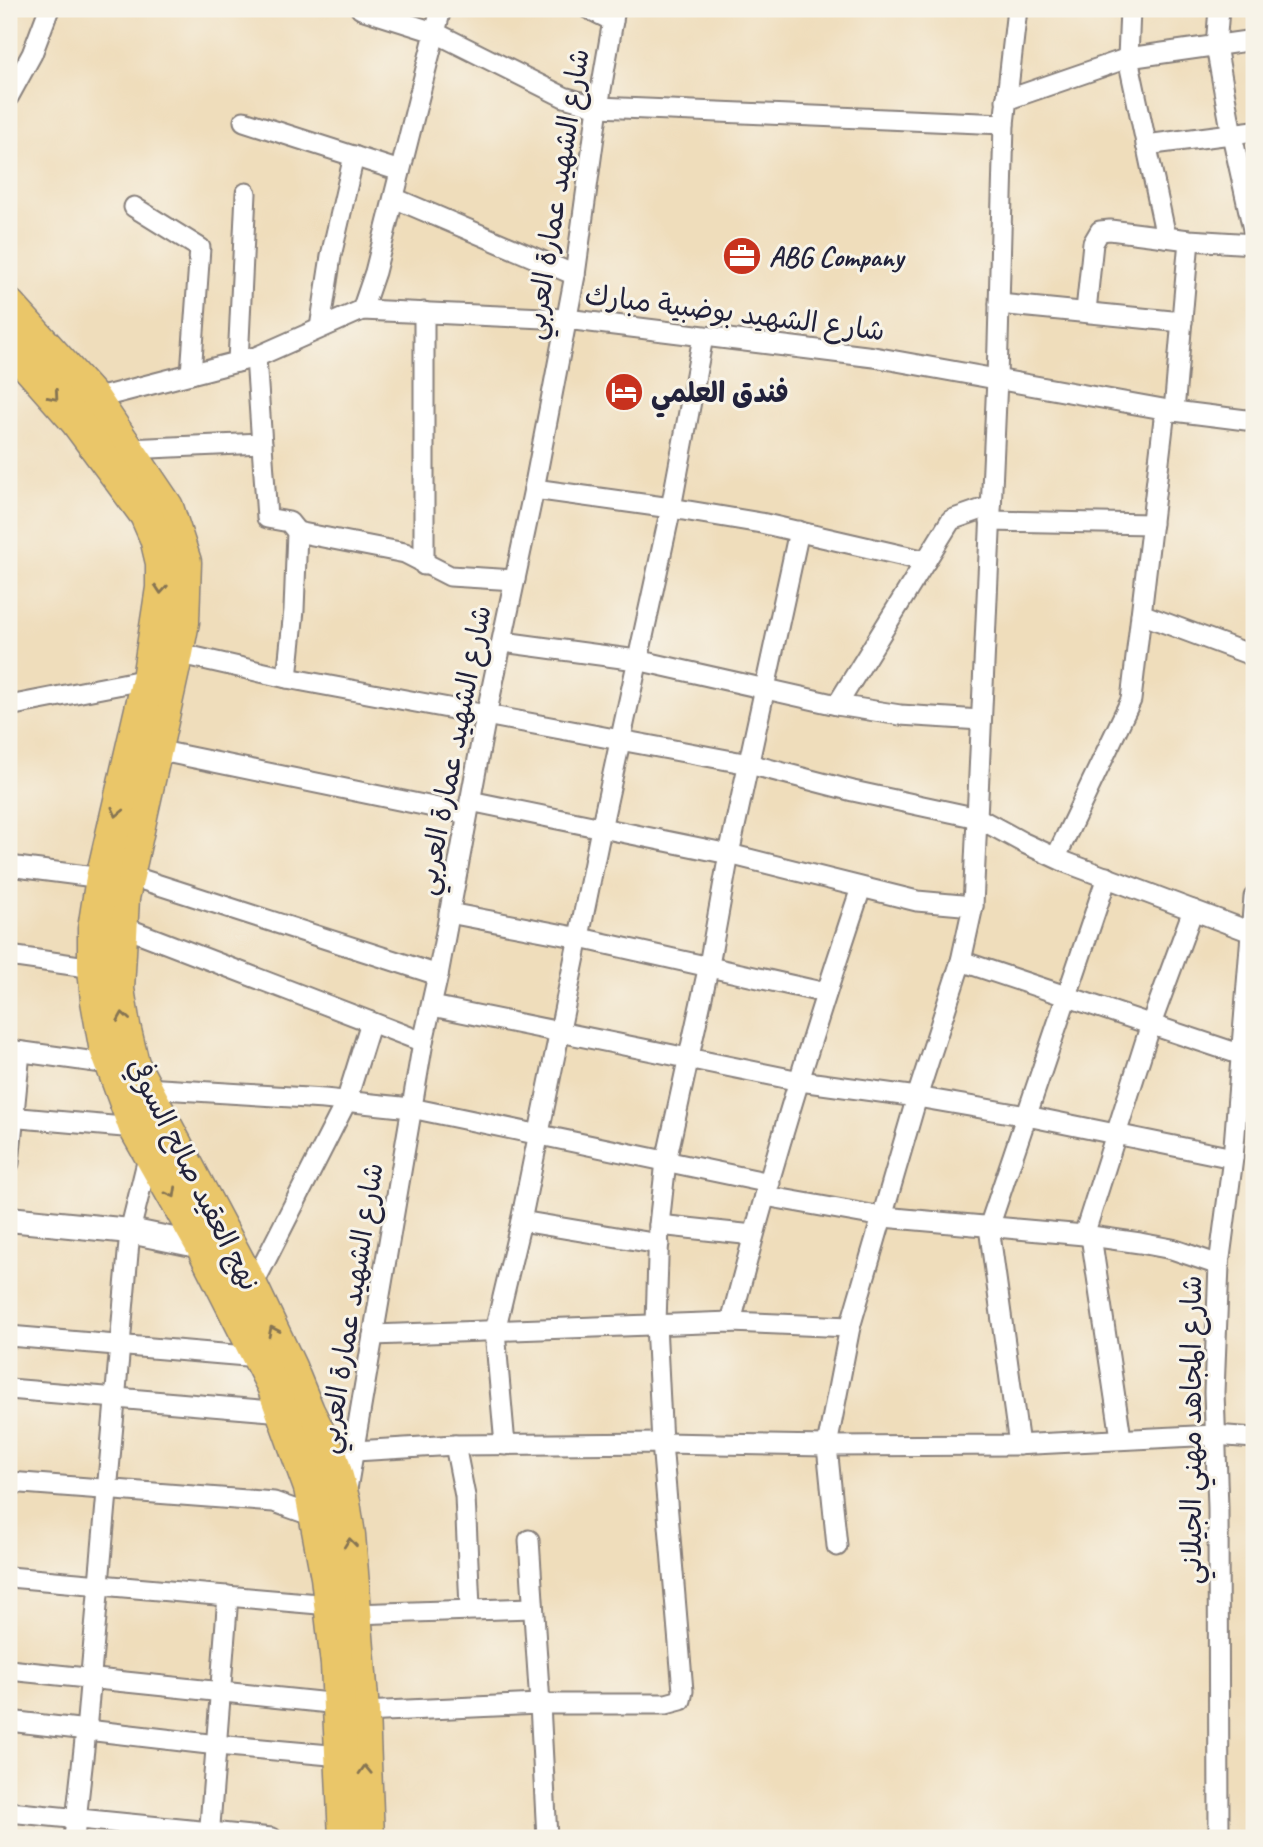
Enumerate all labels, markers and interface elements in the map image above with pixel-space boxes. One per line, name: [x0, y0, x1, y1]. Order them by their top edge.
street label: شارع الشهيد عمارة العربي: [516, 46, 604, 343]
office icon: ABG Company: [721, 235, 763, 277]
place label: ABG Company: [769, 239, 906, 274]
street label: شارع الشهيد بوضبية مبارك: [583, 277, 887, 350]
hotel icon: فندق العلمي: [603, 371, 645, 413]
place label: فندق العلمي: [651, 375, 789, 418]
one-way arrow: [46, 387, 58, 400]
one-way arrow: [154, 584, 169, 595]
street label: شارع الشهيد عمارة العربي: [408, 602, 506, 899]
one-way arrow: [111, 806, 125, 818]
one-way arrow: [115, 1011, 130, 1023]
street label: نهج العقيد صالح السوفي: [117, 1052, 267, 1298]
street label: شارع الشهيد عمارة العربي: [310, 1160, 398, 1457]
one-way arrow: [164, 1185, 177, 1198]
street label: شارع المجاهد مهني الجيلاني: [1174, 1275, 1216, 1585]
one-way arrow: [267, 1326, 281, 1338]
one-way arrow: [343, 1537, 358, 1548]
one-way arrow: [358, 1764, 373, 1775]

